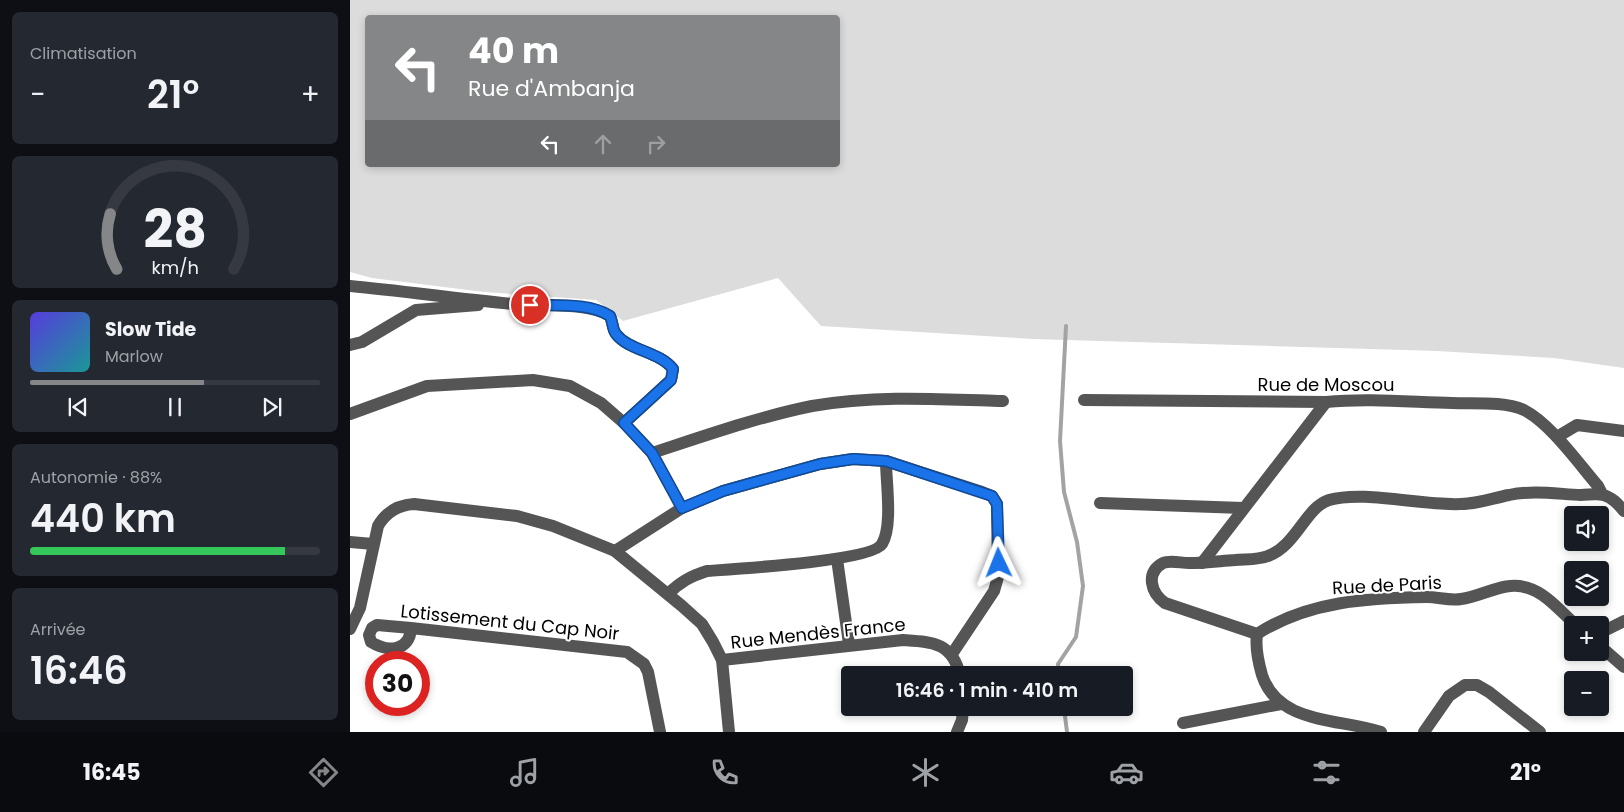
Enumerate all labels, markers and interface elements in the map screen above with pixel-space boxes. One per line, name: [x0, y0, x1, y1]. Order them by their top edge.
text: 40 m: [468, 26, 559, 75]
icon: left: [385, 35, 450, 100]
text: Climatisation: [30, 42, 137, 65]
text: 21°: [147, 68, 199, 121]
text: Rue d'Ambanja: [468, 73, 635, 104]
text: −: [30, 75, 45, 114]
text: +: [301, 75, 320, 114]
icon: left: [536, 130, 564, 158]
icon: ahead: [589, 130, 617, 158]
icon: right: [642, 130, 670, 158]
text: 28: [143, 193, 207, 266]
text: km/h: [151, 255, 199, 280]
pin: [509, 284, 551, 326]
icon: arrive: [516, 291, 544, 319]
text: Slow Tide: [105, 316, 196, 343]
text: Marlow: [105, 345, 163, 368]
street label: Rue de Moscou: [1258, 372, 1394, 397]
icon: previous: [64, 393, 92, 421]
icon: pause: [161, 393, 189, 421]
icon: next: [258, 393, 286, 421]
text: Autonomie · 88%: [30, 466, 162, 489]
text: 440 km: [30, 492, 176, 545]
map controls: [1564, 506, 1609, 716]
button: sound: [1564, 506, 1609, 551]
position arrow: [972, 536, 1024, 588]
button: layers: [1564, 561, 1609, 606]
street label: Rue de Paris: [1332, 570, 1442, 600]
street label: Lotissement du Cap Noir: [399, 598, 621, 646]
street label: Rue Mendès France: [729, 611, 907, 655]
button: +: [1564, 616, 1609, 661]
text: Arrivée: [30, 618, 85, 641]
text: 16:46: [30, 644, 128, 697]
speed limit sign: 30: [365, 651, 430, 716]
button: −: [1564, 671, 1609, 716]
text: 16:46 · 1 min · 410 m: [896, 677, 1078, 704]
icon: directions: [306, 755, 341, 790]
icon: music: [507, 755, 542, 790]
icon: phone: [707, 755, 742, 790]
icon: climate: [908, 755, 943, 790]
icon: car: [1109, 755, 1144, 790]
icon: filters: [1309, 755, 1344, 790]
text: 16:45: [83, 757, 141, 788]
text: 21°: [1510, 757, 1541, 788]

